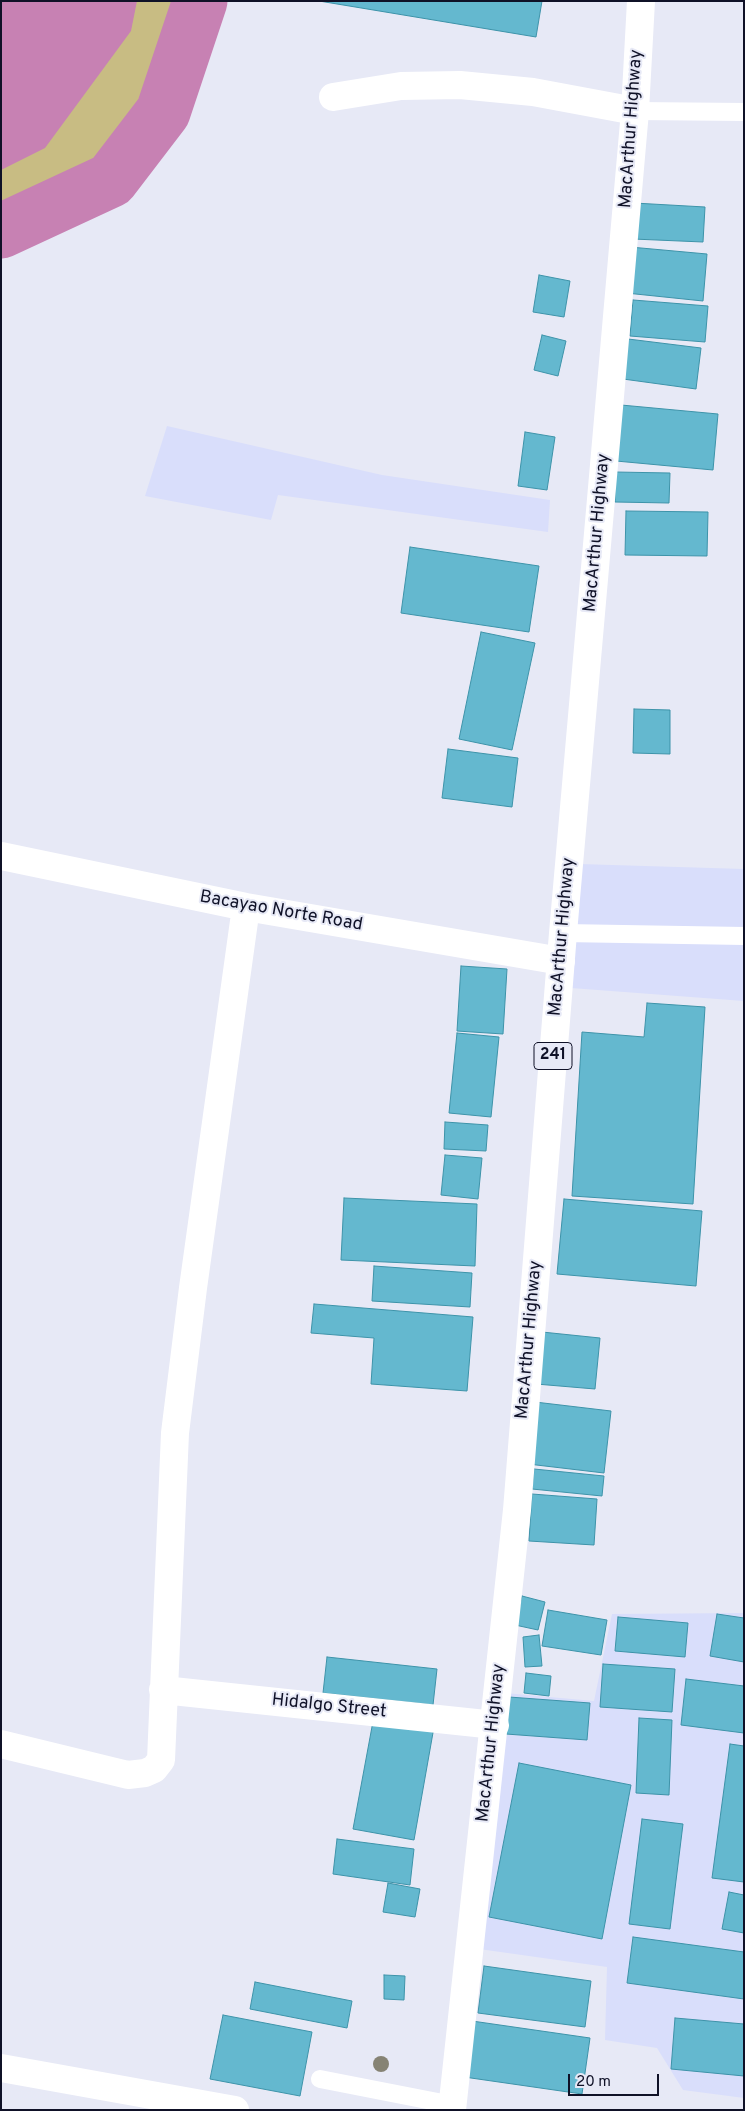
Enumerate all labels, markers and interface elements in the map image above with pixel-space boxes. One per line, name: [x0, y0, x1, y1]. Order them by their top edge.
street label: MacArthur Highway: [616, 49, 648, 209]
street label: MacArthur Highway: [580, 453, 616, 613]
street label: MacArthur Highway: [545, 857, 581, 1017]
street label: Bacayao Norte Road: [198, 887, 364, 937]
road number: 241: [534, 1042, 572, 1070]
street label: MacArthur Highway: [512, 1260, 548, 1420]
street label: MacArthur Highway: [473, 1663, 511, 1823]
street label: Hidalgo Street: [271, 1690, 387, 1724]
scale bar: [570, 2064, 661, 2096]
text: 20 m: [576, 2073, 611, 2092]

